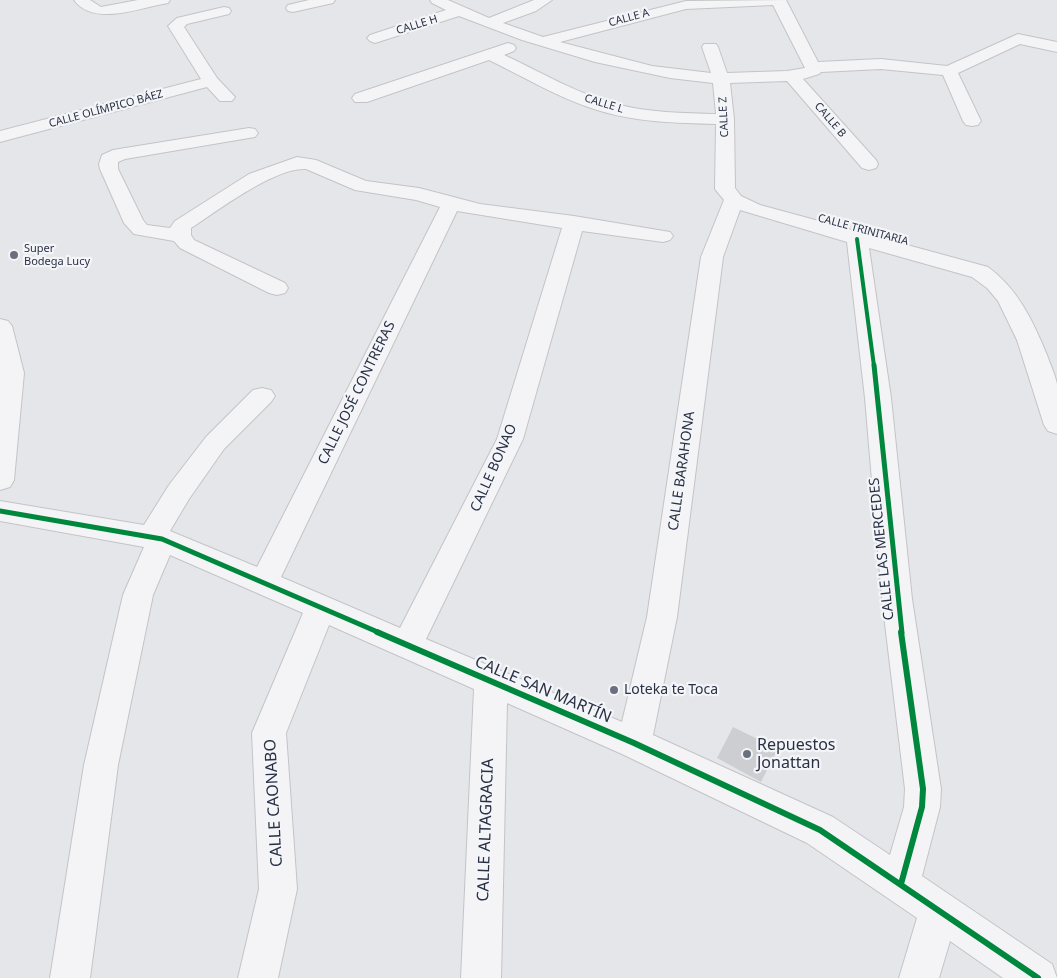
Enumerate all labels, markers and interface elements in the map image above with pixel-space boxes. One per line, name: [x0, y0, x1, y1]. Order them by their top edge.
street label: CALLE A: [607, 6, 651, 30]
street label: CALLE H: [395, 12, 439, 38]
street label: CALLE OLÍMPICO BÁEZ: [47, 87, 165, 131]
street label: CALLE L: [583, 92, 625, 116]
street label: CALLE Z: [716, 96, 732, 138]
street label: CALLE B: [811, 100, 849, 140]
street label: CALLE TRINITARIA: [816, 212, 910, 248]
place label: Super Bodega Lucy: [24, 242, 90, 268]
marker: Super Bodega Lucy: [8, 249, 20, 261]
street label: CALLE JOSÉ CONTRERAS: [315, 319, 399, 467]
street label: CALLE BARAHONA: [665, 410, 699, 532]
street label: CALLE BONAO: [467, 422, 521, 514]
street label: CALLE LAS MERCEDES: [866, 477, 898, 621]
street label: CALLE SAN MARTÍN: [472, 653, 614, 727]
place label: Loteka te Toca: [624, 682, 718, 698]
marker: Loteka te Toca: [608, 684, 620, 696]
place label: Repuestos Jonattan: [757, 735, 836, 773]
street label: CALLE CAONABO: [261, 739, 287, 867]
marker: Repuestos Jonattan: [741, 748, 753, 760]
street label: CALLE ALTAGRACIA: [474, 758, 498, 902]

